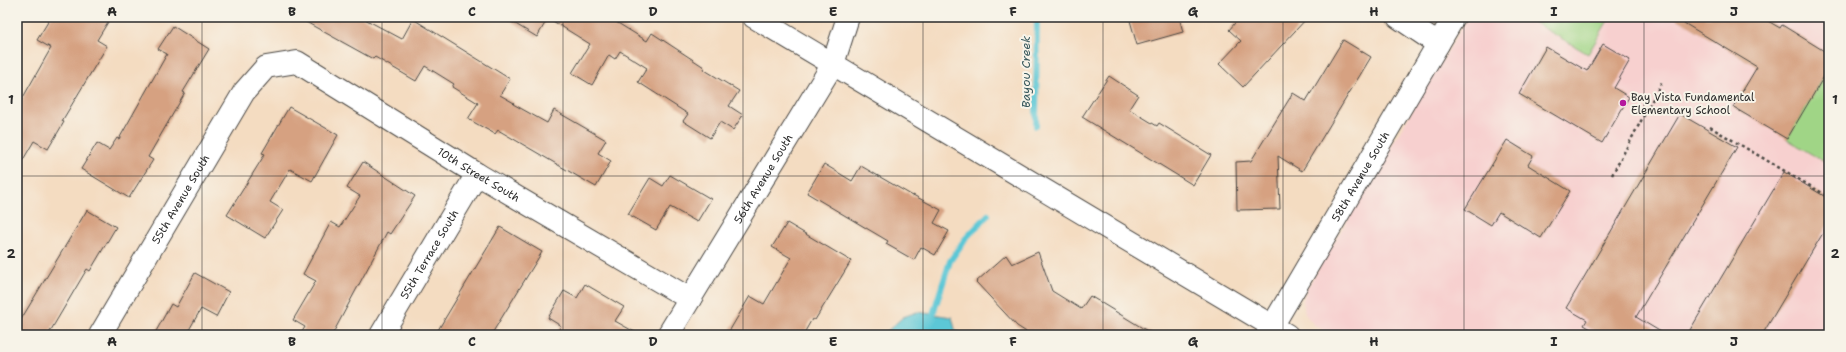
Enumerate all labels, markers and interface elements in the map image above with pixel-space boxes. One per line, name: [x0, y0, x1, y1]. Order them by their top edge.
text: A: [107, 3, 117, 20]
text: B: [288, 3, 296, 20]
text: C: [468, 3, 476, 20]
text: D: [648, 3, 658, 20]
text: E: [829, 3, 838, 20]
text: F: [1009, 3, 1017, 20]
text: G: [1188, 3, 1199, 20]
text: H: [1369, 3, 1379, 20]
text: I: [1550, 3, 1558, 20]
text: J: [1730, 3, 1738, 20]
water label: Bayou Creek: [1018, 36, 1034, 108]
place label: Bay Vista Fundamental Elementary School: [1631, 90, 1755, 118]
text: 1: [8, 91, 14, 108]
text: 1: [1832, 91, 1838, 108]
marker: Bay Vista Fundamental Elementary School: [1618, 98, 1628, 108]
street label: 58th Avenue South: [1328, 129, 1393, 225]
street label: 56th Avenue South: [731, 131, 797, 227]
street label: 10th Street South: [434, 144, 523, 206]
street label: 55th Avenue South: [149, 152, 213, 247]
street label: 55th Terrace South: [397, 207, 462, 302]
text: 2: [6, 245, 16, 262]
text: 2: [1830, 245, 1840, 262]
text: A: [107, 333, 117, 350]
text: B: [288, 333, 296, 350]
text: C: [468, 333, 476, 350]
text: D: [648, 333, 658, 350]
text: E: [829, 333, 838, 350]
text: F: [1009, 333, 1017, 350]
text: G: [1188, 333, 1199, 350]
text: H: [1369, 333, 1379, 350]
text: I: [1550, 333, 1558, 350]
text: J: [1730, 333, 1738, 350]

